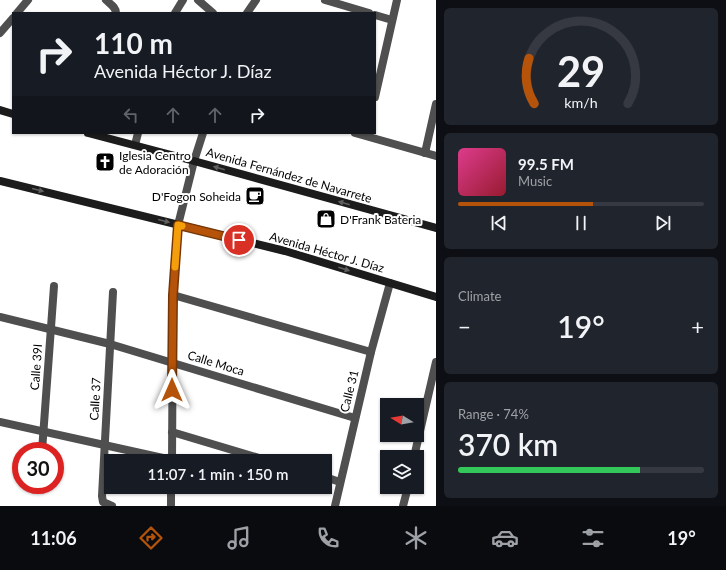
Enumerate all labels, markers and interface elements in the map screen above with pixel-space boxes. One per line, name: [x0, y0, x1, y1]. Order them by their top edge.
text: 110 m: [94, 26, 173, 60]
icon: right: [28, 28, 80, 80]
text: 29: [557, 46, 605, 96]
text: Avenida Héctor J. Díaz: [94, 60, 272, 82]
text: km/h: [564, 94, 598, 111]
icon: left: [120, 104, 142, 126]
icon: ahead: [162, 104, 184, 126]
icon: ahead: [204, 104, 226, 126]
icon: right: [246, 104, 268, 126]
street label: Avenida Fernández de Navarrete: [204, 144, 374, 206]
place label: Iglesia Centro de Adoración: [119, 148, 191, 177]
church icon: Iglesia Centro de Adoración: [94, 151, 116, 173]
text: 99.5 FM: [518, 155, 574, 173]
one-way arrow: [213, 165, 225, 171]
text: Music: [518, 173, 552, 189]
cafe icon: D'Fogon Soheida: [244, 185, 266, 207]
one-way arrow: [32, 188, 44, 194]
place label: D'Fogon Soheida: [152, 189, 241, 204]
one-way arrow: [338, 200, 350, 206]
shop icon: D'Frank Bateria: [315, 208, 337, 230]
place label: D'Frank Bateria: [340, 212, 421, 227]
icon: previous: [488, 212, 510, 234]
icon: pause: [570, 212, 592, 234]
icon: next: [652, 212, 674, 234]
one-way arrow: [158, 219, 170, 225]
pin: [222, 223, 256, 257]
street label: Avenida Héctor J. Díaz: [268, 228, 387, 276]
icon: arrive: [228, 229, 250, 251]
one-way arrow: [338, 266, 350, 272]
text: Climate: [458, 288, 501, 304]
text: 19°: [557, 308, 605, 344]
text: −: [458, 313, 471, 340]
text: +: [691, 313, 704, 340]
street label: Calle 39I: [27, 343, 45, 391]
street label: Calle Moca: [186, 347, 246, 379]
street label: Calle 31: [337, 368, 361, 414]
position arrow: [151, 369, 193, 411]
street label: Calle 37: [86, 377, 104, 421]
north arrow: [380, 398, 424, 442]
map controls: [380, 398, 424, 494]
text: Range · 74%: [458, 406, 529, 422]
text: 370 km: [458, 426, 558, 462]
speed limit sign: 30: [12, 442, 64, 494]
button: layers: [380, 450, 424, 494]
text: 11:07 · 1 min · 150 m: [148, 465, 288, 483]
icon: directions: [137, 524, 165, 552]
icon: music: [225, 524, 253, 552]
icon: phone: [314, 524, 342, 552]
icon: climate: [402, 524, 430, 552]
icon: car: [491, 524, 519, 552]
icon: filters: [579, 524, 607, 552]
text: 11:06: [30, 527, 77, 549]
text: 19°: [667, 527, 696, 549]

